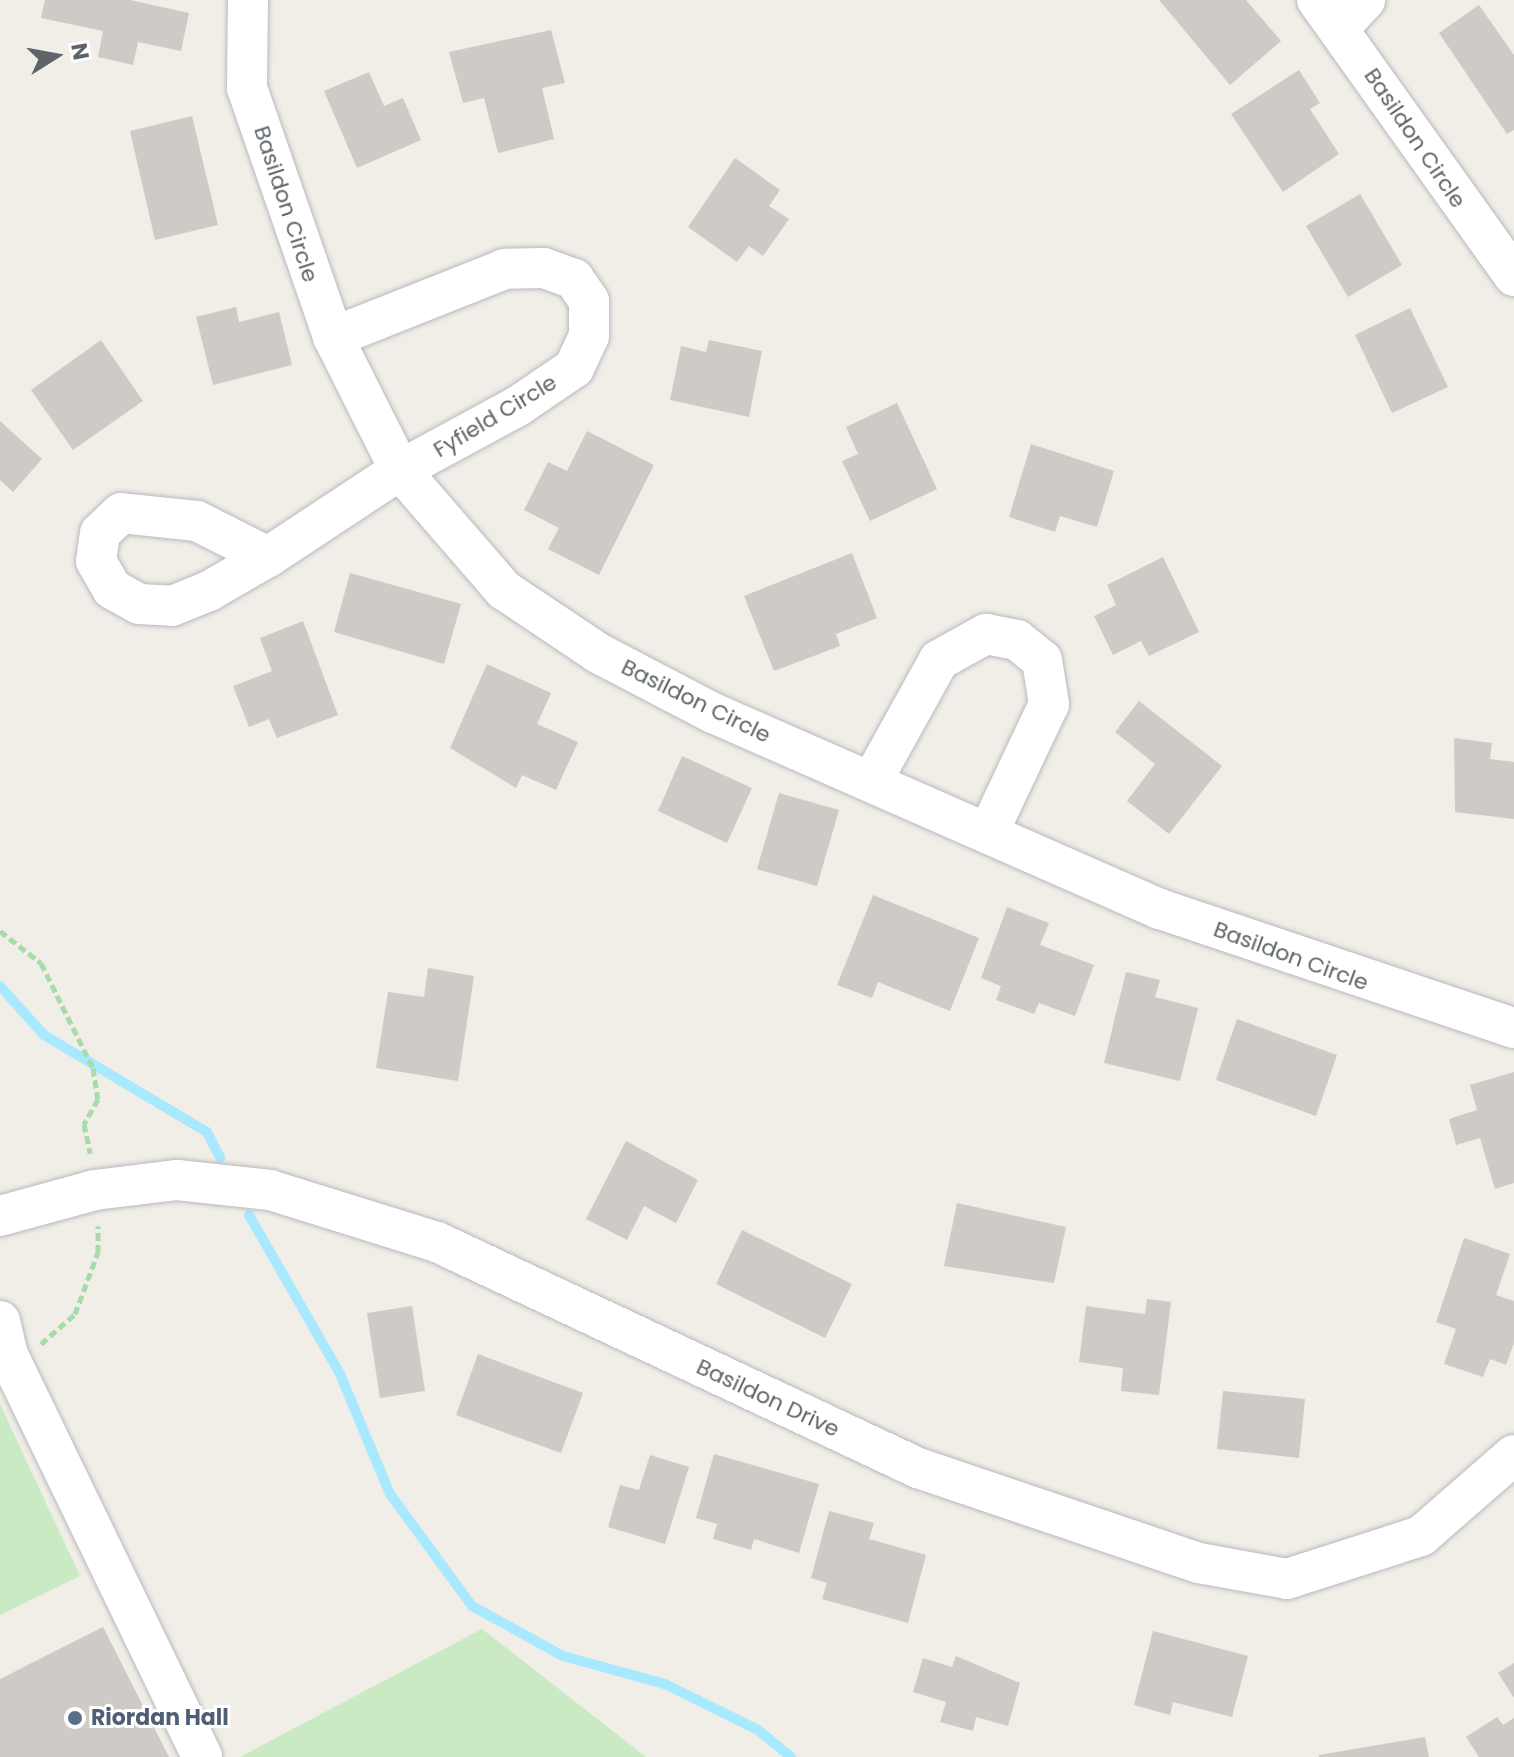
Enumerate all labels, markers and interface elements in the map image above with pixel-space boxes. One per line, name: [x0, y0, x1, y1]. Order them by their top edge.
north arrow: [16, 16, 96, 96]
text: N: [63, 40, 97, 62]
street label: Basildon Circle: [1359, 63, 1471, 213]
street label: Basildon Circle: [248, 123, 324, 285]
street label: Fyfield Circle: [429, 369, 561, 463]
street label: Basildon Circle: [617, 654, 775, 748]
street label: Basildon Circle: [1210, 916, 1372, 996]
street label: Basildon Drive: [692, 1353, 844, 1443]
place label: Riordan Hall: [91, 1705, 229, 1731]
marker: Riordan Hall: [66, 1709, 84, 1727]

